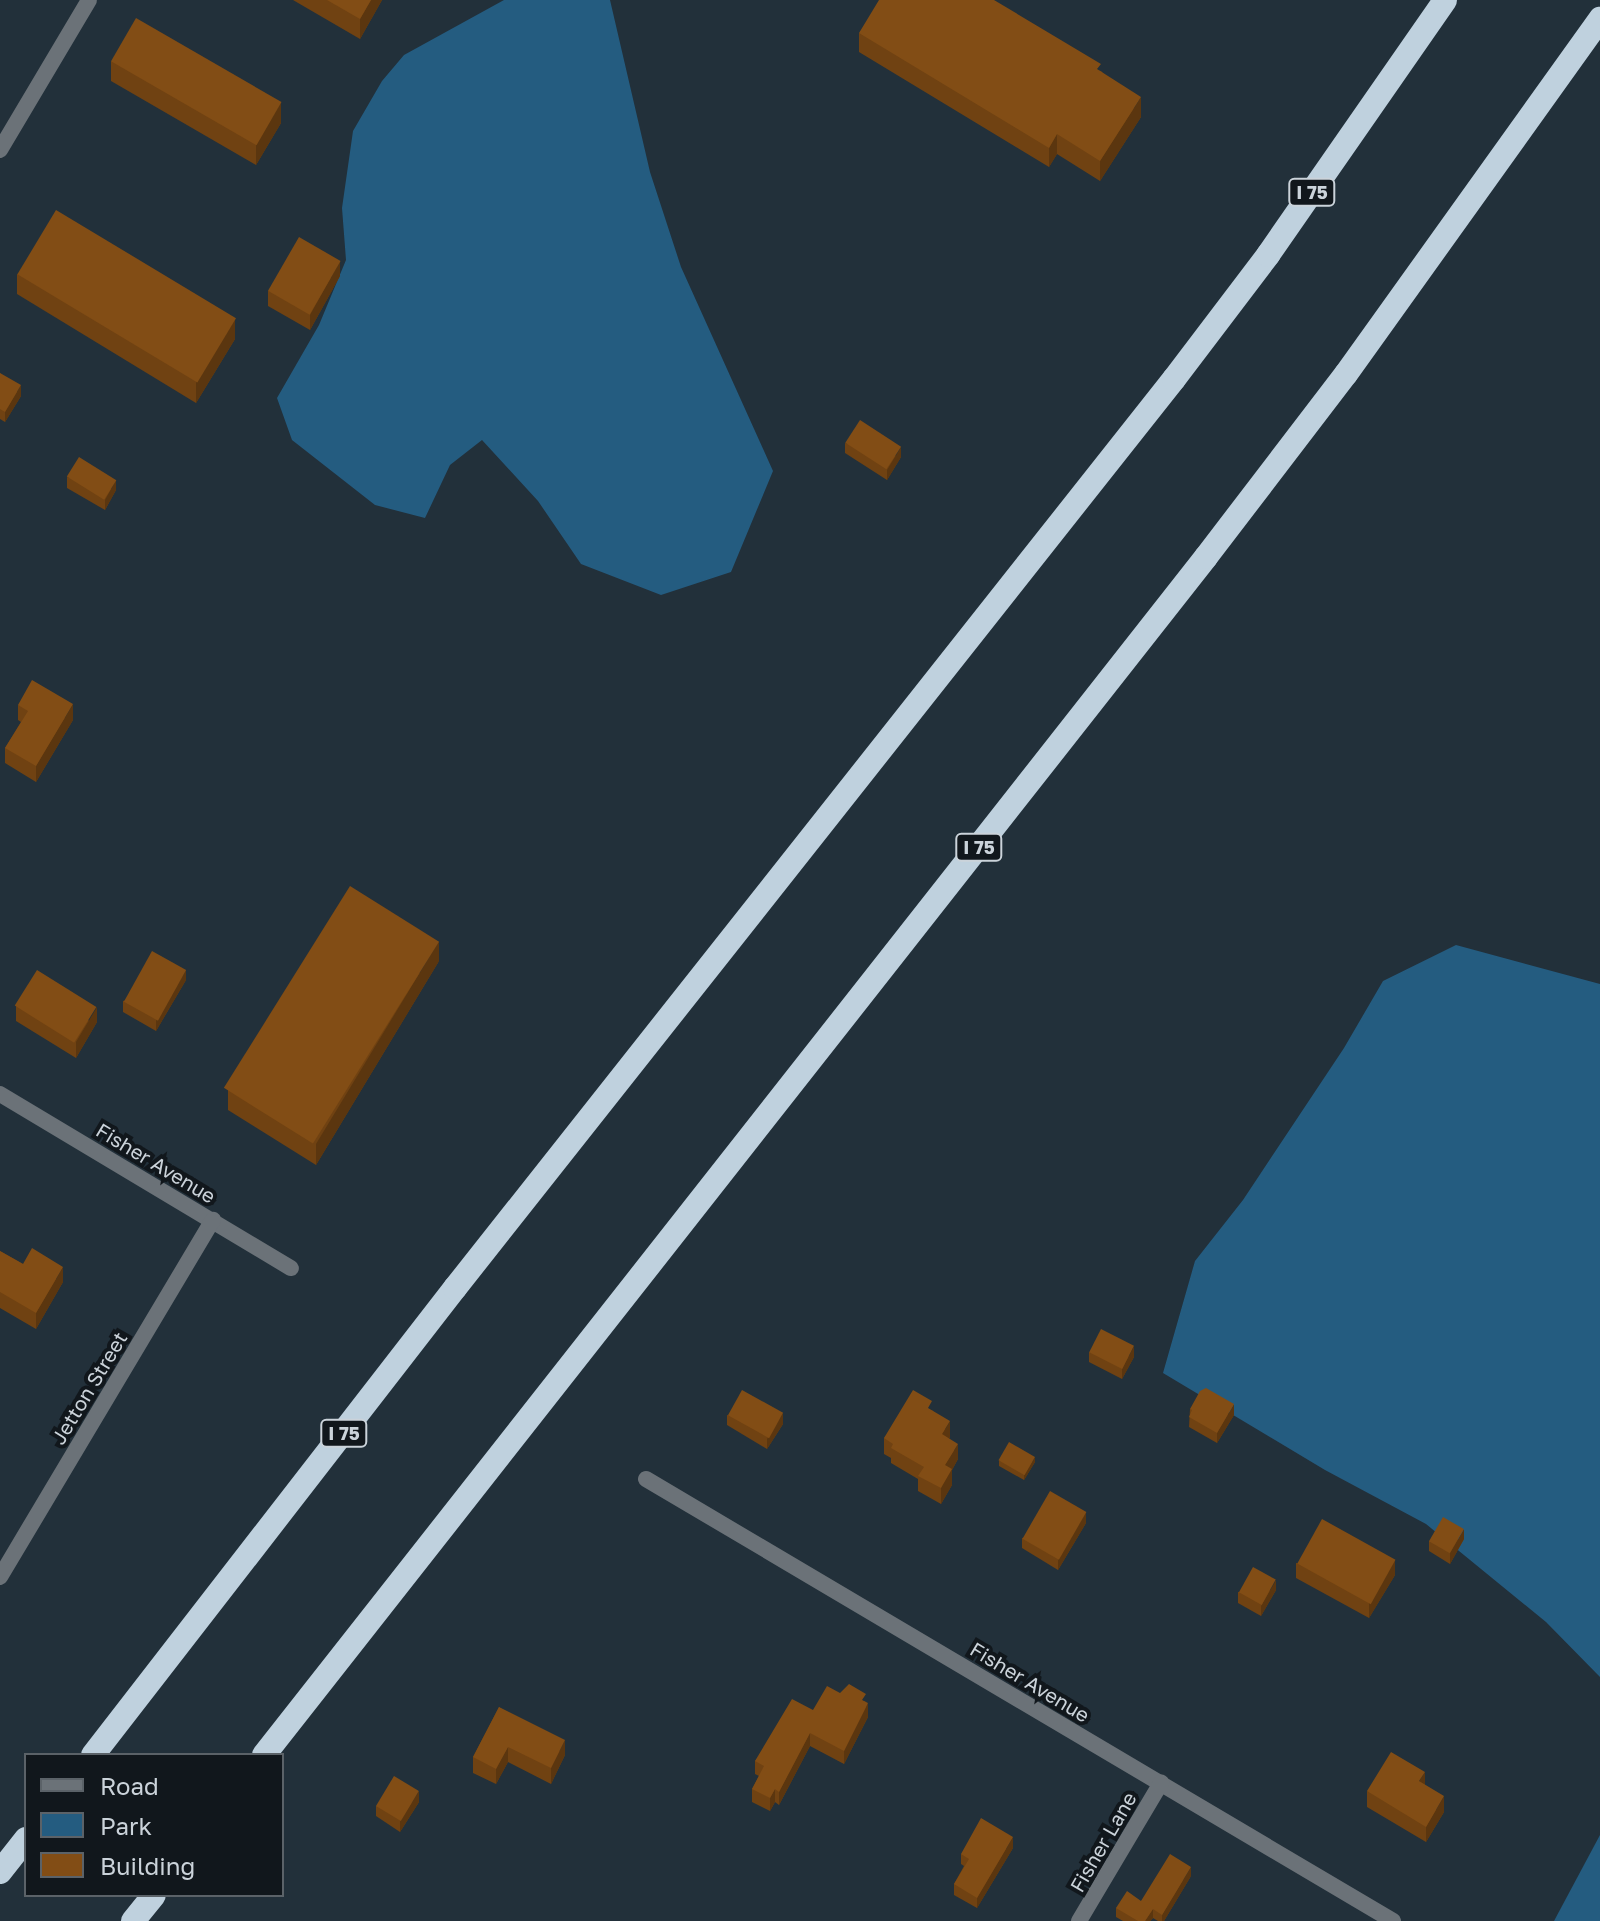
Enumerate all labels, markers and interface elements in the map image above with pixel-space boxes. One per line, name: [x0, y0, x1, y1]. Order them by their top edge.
road number: I 75: [1288, 178, 1336, 206]
road number: I 75: [955, 833, 1003, 861]
street label: Fisher Avenue: [92, 1118, 220, 1208]
street label: Jetton Street: [46, 1327, 132, 1449]
road number: I 75: [320, 1419, 368, 1447]
street label: Fisher Avenue: [966, 1637, 1094, 1727]
legend: [24, 1753, 284, 1897]
text: Road: [100, 1771, 159, 1800]
street label: Fisher Lane: [1065, 1788, 1141, 1896]
text: Park: [100, 1811, 152, 1840]
text: Building: [100, 1851, 195, 1880]

